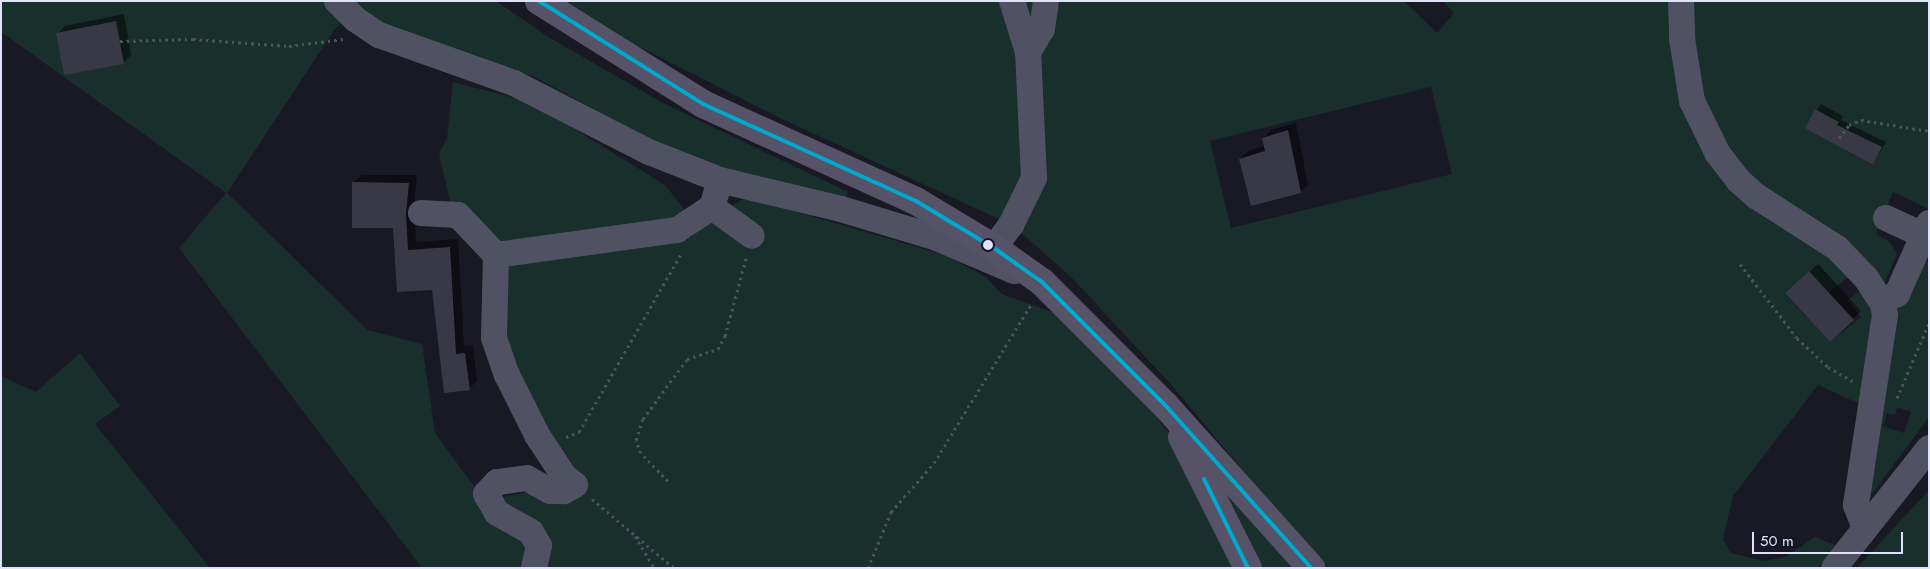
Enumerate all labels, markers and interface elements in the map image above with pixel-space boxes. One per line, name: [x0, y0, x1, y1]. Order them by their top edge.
unlabelled marker: [983, 240, 993, 250]
scale bar: [1755, 522, 1906, 554]
text: 50 m: [1760, 530, 1794, 552]

